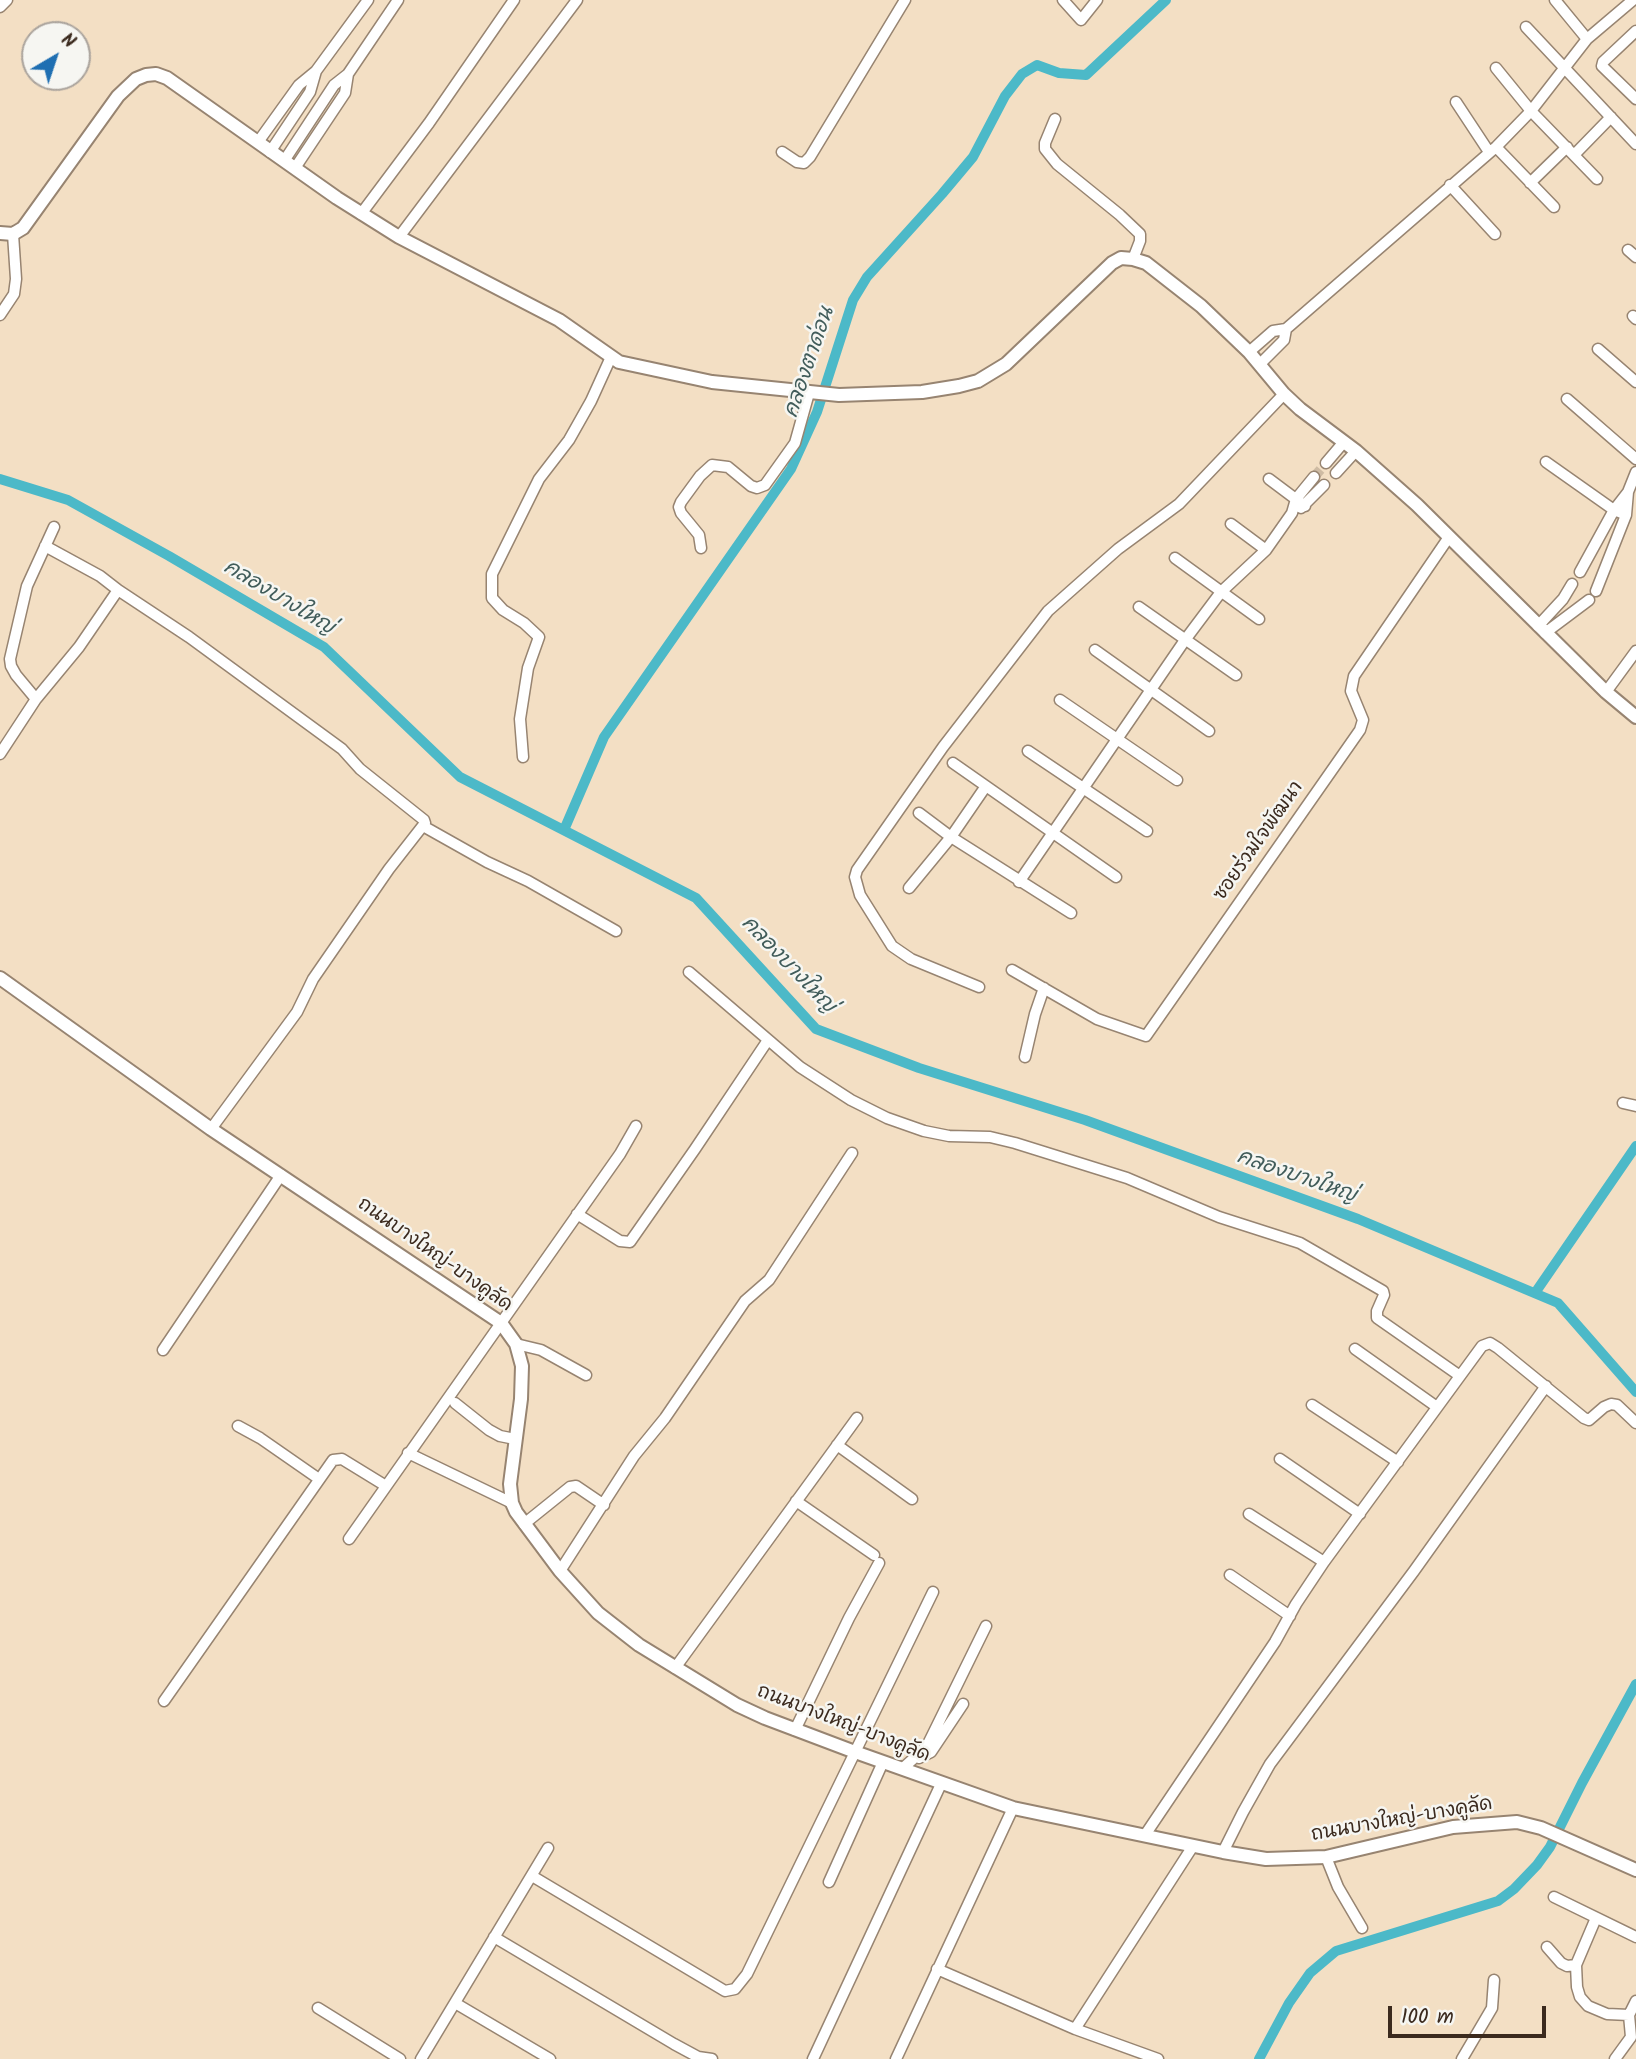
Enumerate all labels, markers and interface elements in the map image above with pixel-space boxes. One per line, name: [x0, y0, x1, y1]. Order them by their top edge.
north arrow: [21, 21, 91, 91]
text: N: [54, 26, 82, 57]
water label: คลองตาด่อน: [780, 305, 842, 421]
water label: คลองบางใหญ่: [218, 556, 338, 642]
street label: ซอยร่วมใจพัฒนา: [1210, 778, 1310, 906]
water label: คลองบางใหญ่: [735, 912, 839, 1020]
water label: คลองบางใหญ่: [1233, 1146, 1359, 1210]
street label: ถนนบางใหญ่-บางคูลัด: [352, 1194, 516, 1318]
street label: ถนนบางใหญ่-บางคูลัด: [753, 1681, 933, 1769]
street label: ถนนบางใหญ่-บางคูลัด: [1310, 1794, 1494, 1848]
scale bar: [1391, 1993, 1548, 2037]
text: 100 m: [1401, 2001, 1454, 2034]

